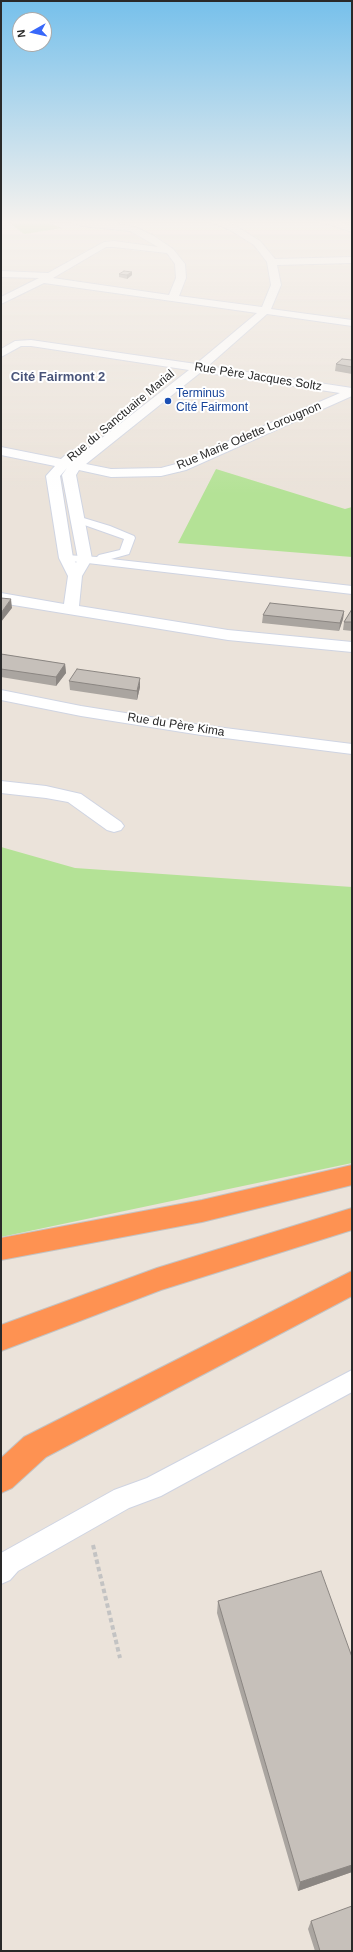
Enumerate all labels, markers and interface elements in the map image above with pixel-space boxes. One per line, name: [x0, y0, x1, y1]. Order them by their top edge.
north arrow: [12, 12, 52, 52]
text: N: [15, 29, 28, 38]
street label: Rue Père Jacques Soltz: [193, 360, 323, 394]
street label: Rue du Sanctuaire Marial: [65, 367, 177, 465]
district label: Cité Fairmont 2: [11, 369, 105, 385]
place label: Terminus Cité Fairmont: [176, 387, 248, 415]
marker: Terminus Cité Fairmont: [163, 396, 173, 406]
street label: Rue Marie Odette Lorougnon: [175, 399, 323, 473]
street label: Rue du Père Kima: [126, 710, 226, 740]

